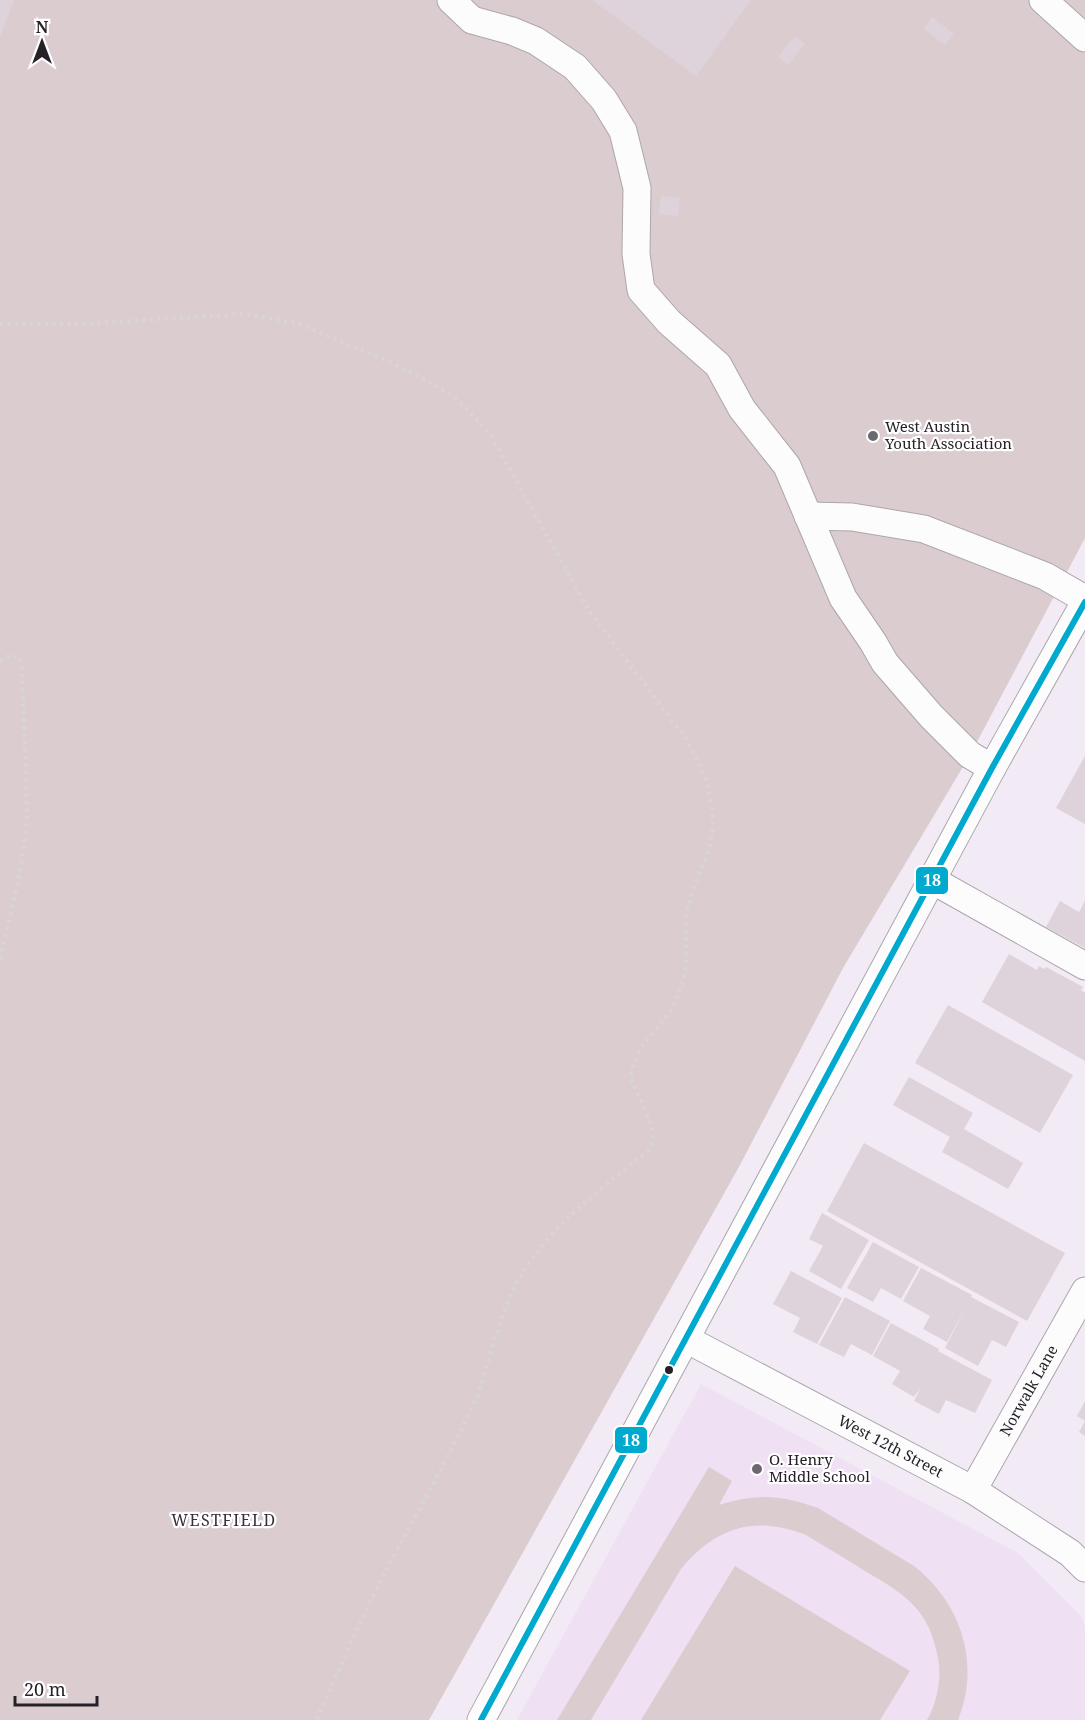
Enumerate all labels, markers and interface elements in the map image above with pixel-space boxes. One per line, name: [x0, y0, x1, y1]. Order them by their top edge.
north arrow: [12, 12, 72, 72]
text: N: [36, 16, 49, 38]
place label: West Austin Youth Association: [884, 416, 1012, 453]
marker: West Austin Youth Association: [866, 429, 880, 443]
line badge: 18: [915, 866, 949, 895]
text: 18: [923, 869, 941, 891]
street label: Norwalk Lane: [994, 1341, 1062, 1439]
unlabelled marker: [663, 1364, 675, 1376]
street label: West 12th Street: [835, 1410, 947, 1482]
line badge: 18: [614, 1426, 648, 1454]
text: 18: [622, 1429, 640, 1451]
place label: O. Henry Middle School: [769, 1449, 870, 1486]
marker: O. Henry Middle School: [750, 1462, 764, 1476]
district label: WESTFIELD: [171, 1509, 277, 1531]
scale bar: [15, 1669, 98, 1707]
text: 20 m: [24, 1677, 66, 1701]

